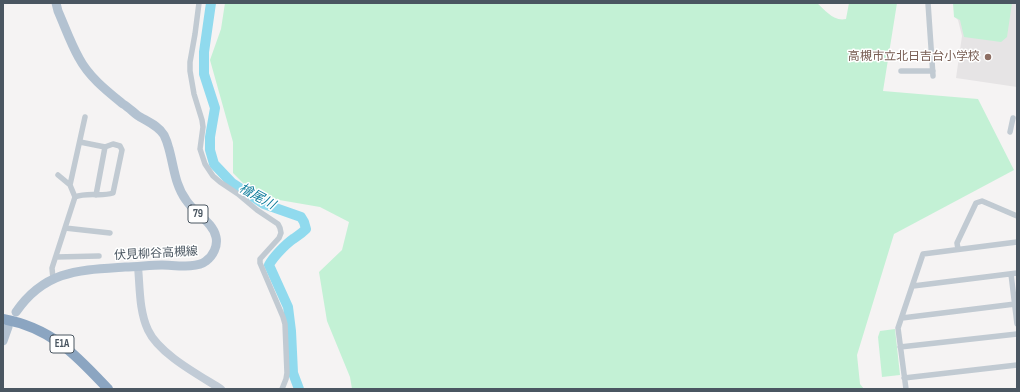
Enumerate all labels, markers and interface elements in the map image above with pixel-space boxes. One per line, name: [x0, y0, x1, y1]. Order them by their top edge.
place label: 高槻市立北日吉台小学校: [848, 50, 980, 64]
marker: 高槻市立北日吉台小学校: [983, 52, 993, 62]
water label: 檜尾川: [236, 181, 278, 213]
road number: 79: [188, 205, 208, 223]
street label: 伏見柳谷高槻線: [114, 245, 198, 263]
road number: E1A: [50, 335, 74, 353]

